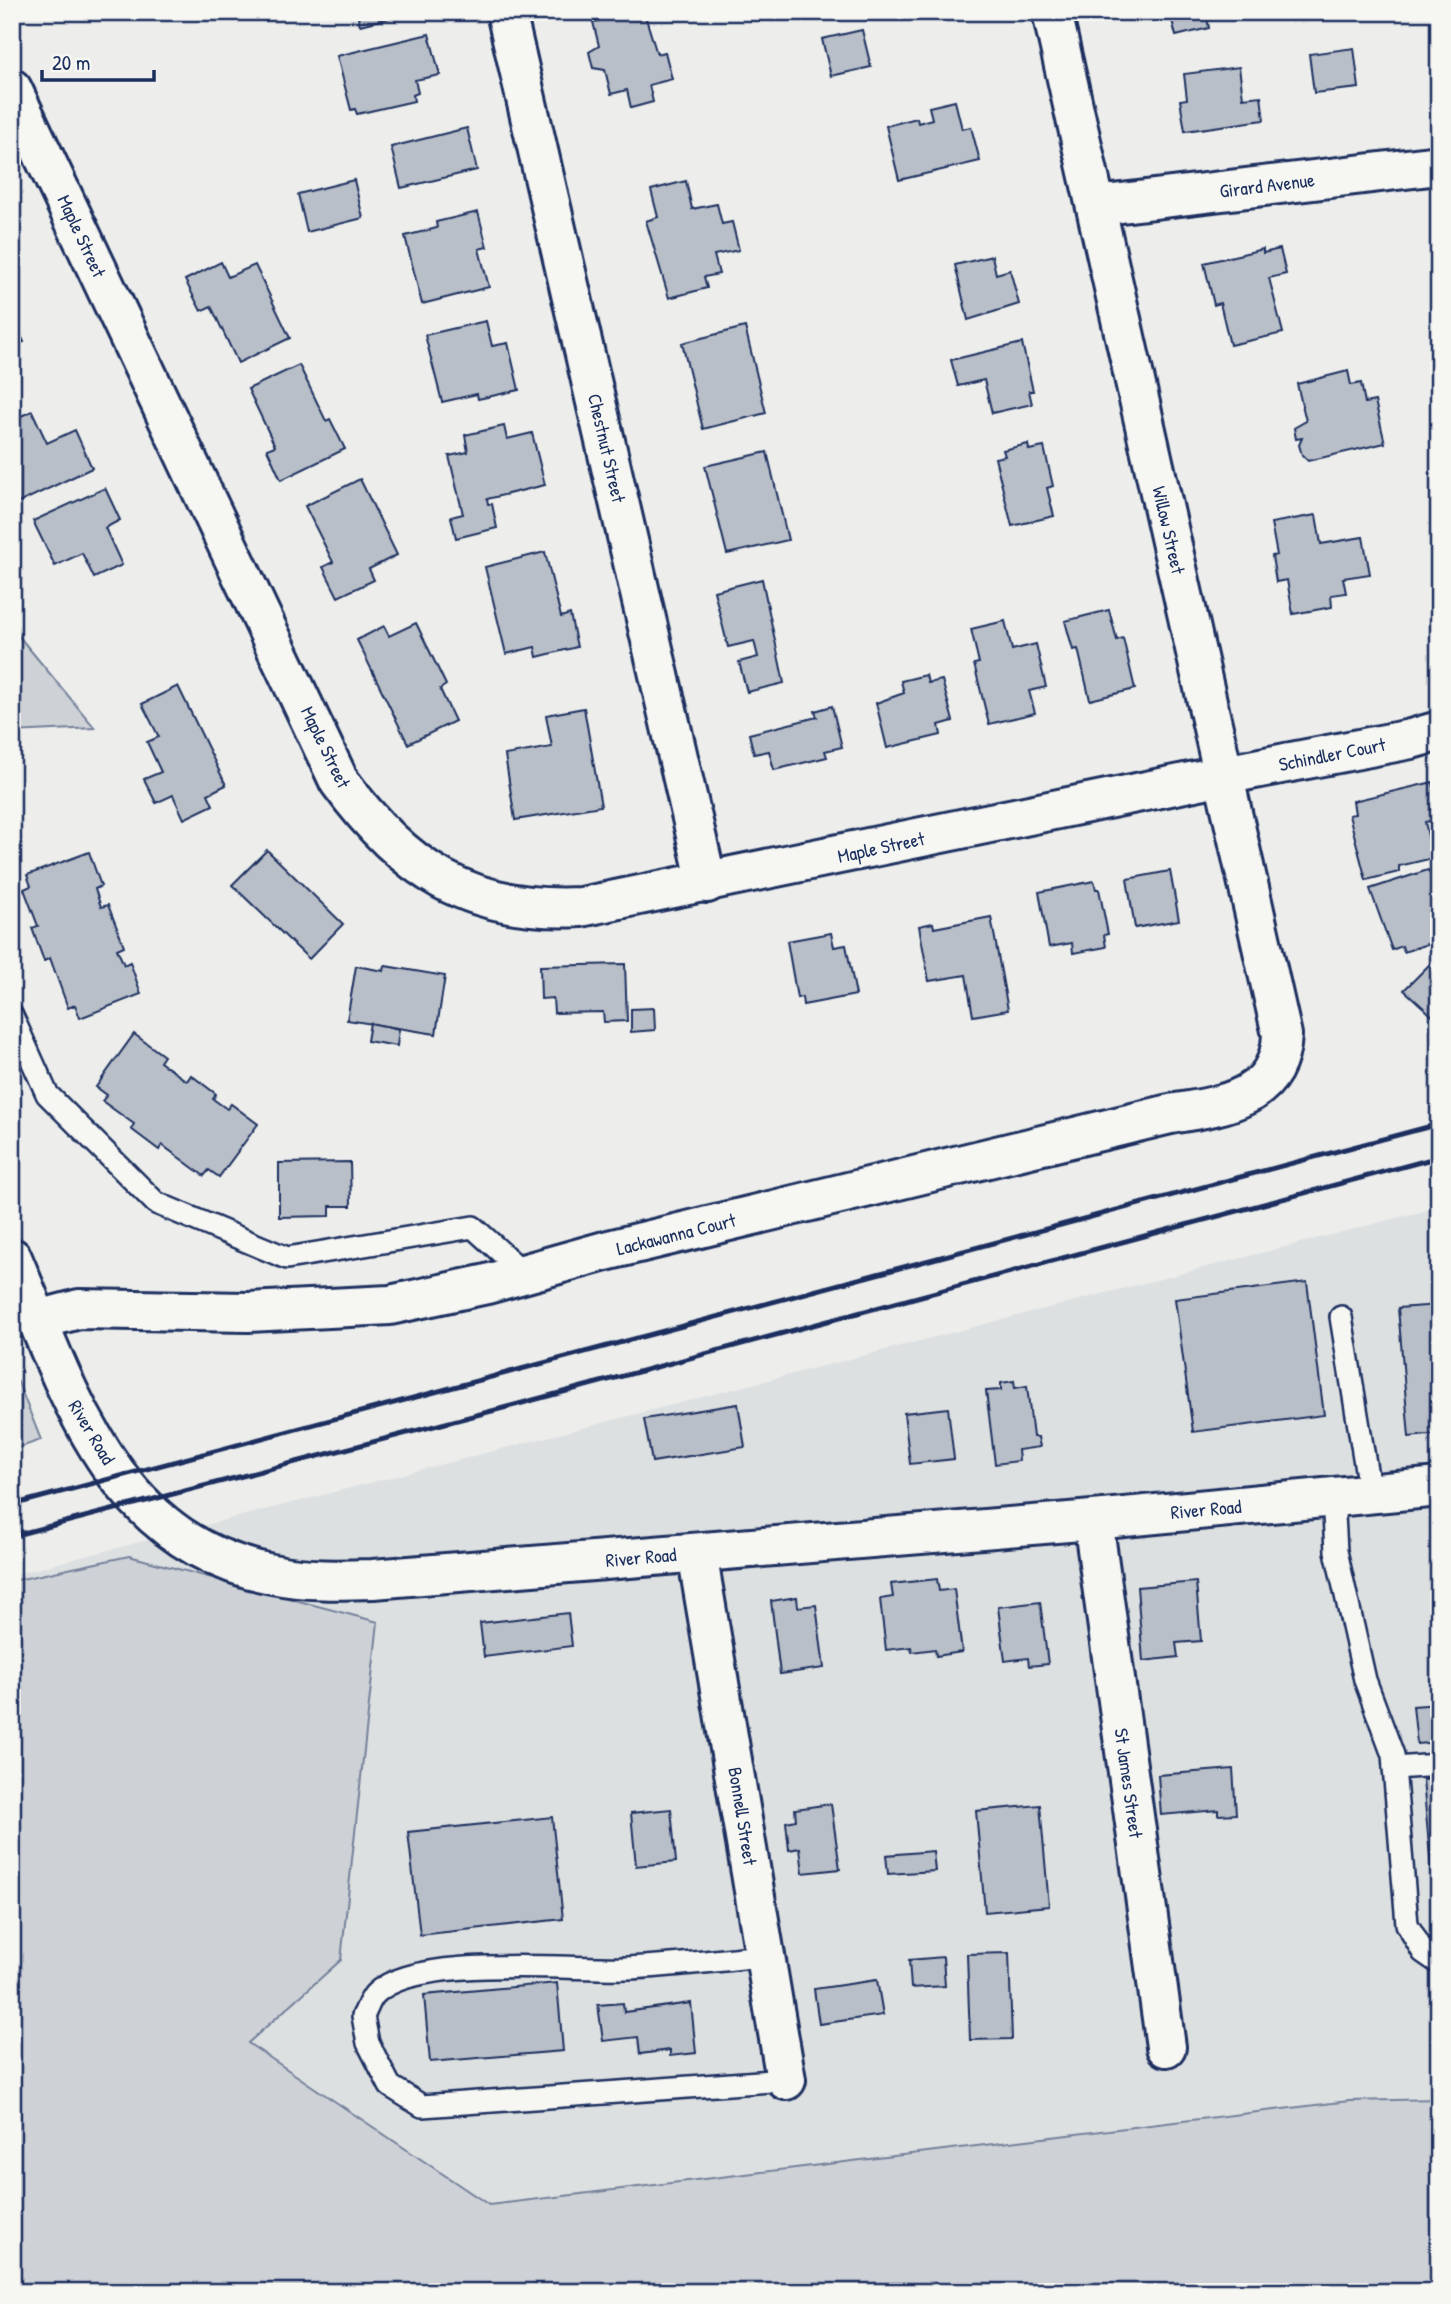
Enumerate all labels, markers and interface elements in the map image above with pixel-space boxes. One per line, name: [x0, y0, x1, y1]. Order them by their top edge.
scale bar: [42, 38, 154, 82]
text: 20 m: [52, 48, 90, 77]
street label: Girard Avenue: [1218, 166, 1316, 204]
street label: Maple Street: [52, 191, 113, 282]
street label: Chestnut Street: [582, 391, 632, 506]
street label: Willow Street: [1146, 484, 1192, 577]
street label: Maple Street: [295, 702, 357, 793]
street label: Schindler Court: [1276, 731, 1388, 777]
street label: Maple Street: [835, 825, 927, 869]
street label: Lackawanna Court: [614, 1207, 739, 1261]
street label: River Road: [63, 1395, 122, 1470]
street label: River Road: [1170, 1493, 1243, 1525]
street label: River Road: [605, 1541, 678, 1573]
street label: St James Street: [1108, 1726, 1150, 1840]
street label: Bonnell Street: [722, 1765, 764, 1867]

